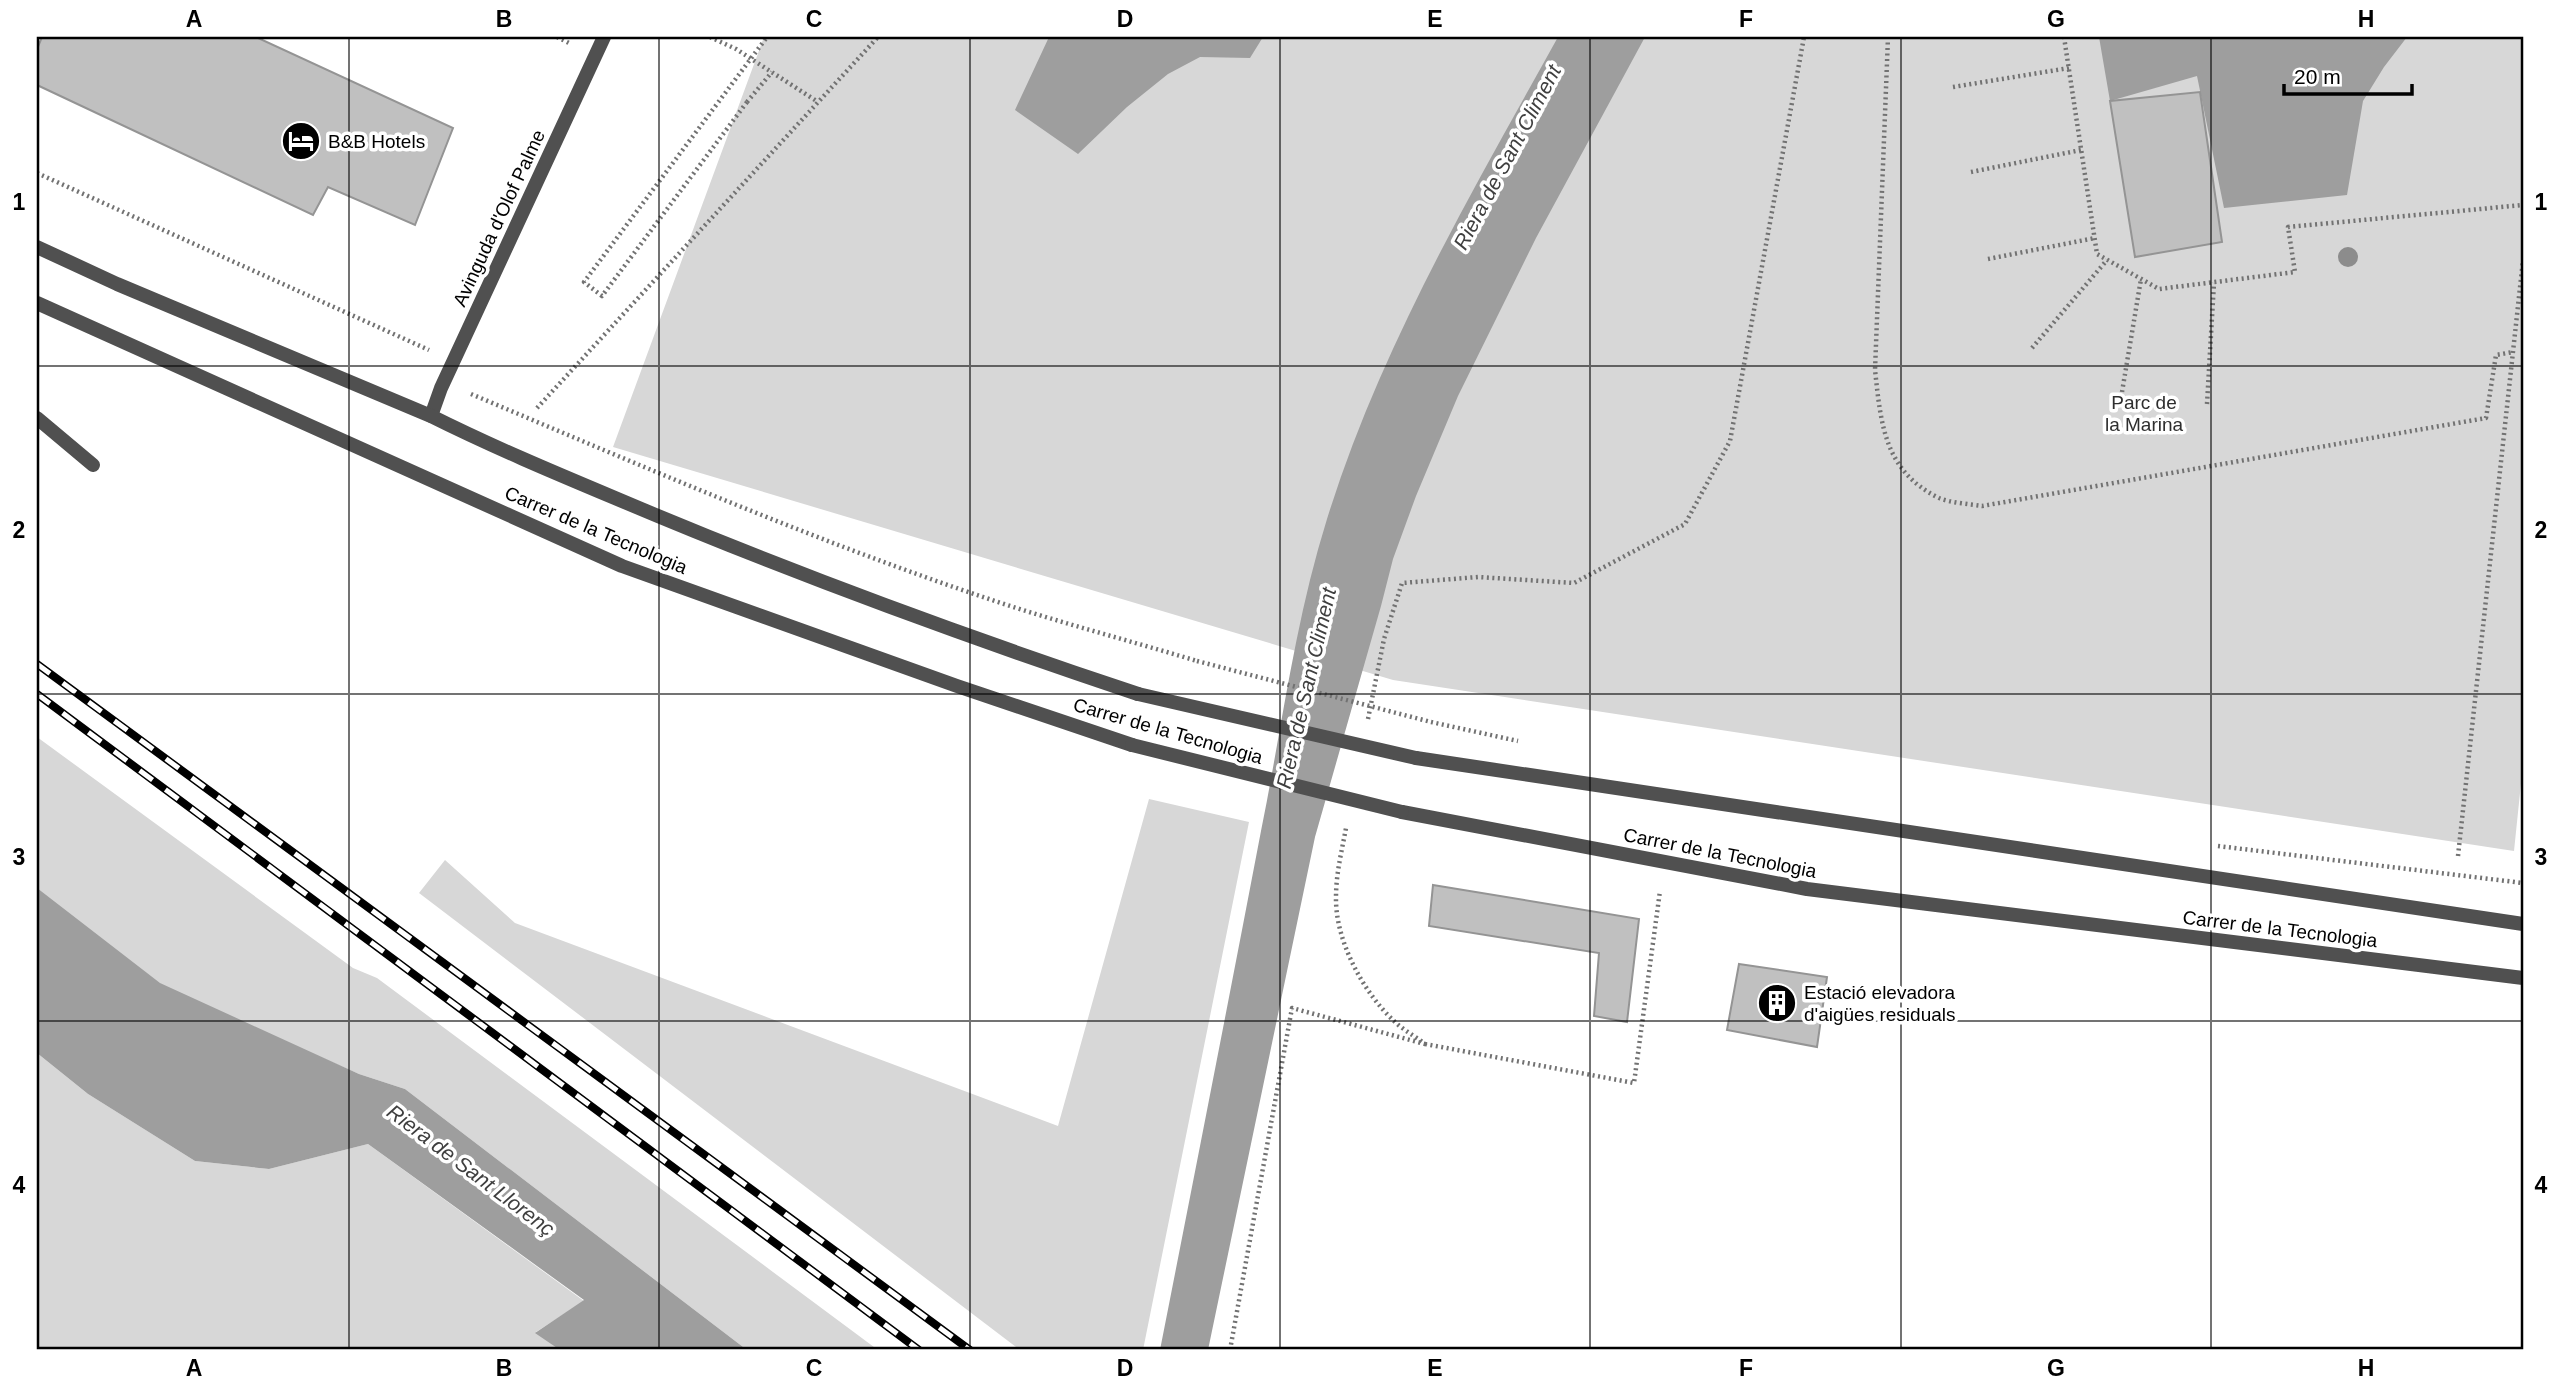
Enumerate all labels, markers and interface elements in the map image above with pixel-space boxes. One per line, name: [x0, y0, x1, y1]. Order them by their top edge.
text: A: [186, 6, 202, 32]
text: B: [496, 6, 512, 32]
text: C: [806, 6, 822, 32]
text: D: [1117, 6, 1133, 32]
text: E: [1427, 6, 1443, 32]
text: F: [1739, 6, 1753, 32]
text: G: [2047, 6, 2065, 32]
text: H: [2358, 6, 2374, 32]
scale bar: [2284, 52, 2411, 96]
water label: Riera de Sant Climent: [1449, 60, 1566, 253]
text: 20 m: [2294, 65, 2341, 88]
hotel icon: B&B Hotels: [280, 120, 322, 162]
street label: Avinguda d'Olof Palme: [449, 126, 549, 310]
place label: B&B Hotels: [328, 131, 425, 152]
text: 1: [13, 189, 26, 215]
text: 1: [2535, 189, 2548, 215]
park label: Parc de la Marina: [2105, 392, 2183, 435]
street label: Carrer de la Tecnologia: [502, 482, 691, 578]
text: 2: [13, 517, 25, 543]
text: 2: [2535, 517, 2547, 543]
water label: Riera de Sant Climent: [1272, 584, 1341, 791]
street label: Carrer de la Tecnologia: [1071, 694, 1266, 768]
street label: Carrer de la Tecnologia: [1622, 824, 1819, 882]
text: 3: [13, 844, 25, 870]
text: 3: [2535, 844, 2547, 870]
street label: Carrer de la Tecnologia: [2181, 907, 2379, 951]
building icon: Estació elevadora d'aigües residuals: [1756, 982, 1798, 1024]
place label: Estació elevadora d'aigües residuals: [1804, 982, 1956, 1025]
water label: Riera de Sant Llorenç: [383, 1100, 559, 1241]
text: 4: [13, 1172, 26, 1198]
text: 4: [2535, 1172, 2548, 1198]
text: A: [186, 1355, 202, 1381]
text: B: [496, 1355, 512, 1381]
text: C: [806, 1355, 822, 1381]
text: D: [1117, 1355, 1133, 1381]
text: E: [1427, 1355, 1443, 1381]
text: F: [1739, 1355, 1753, 1381]
text: G: [2047, 1355, 2065, 1381]
text: H: [2358, 1355, 2374, 1381]

